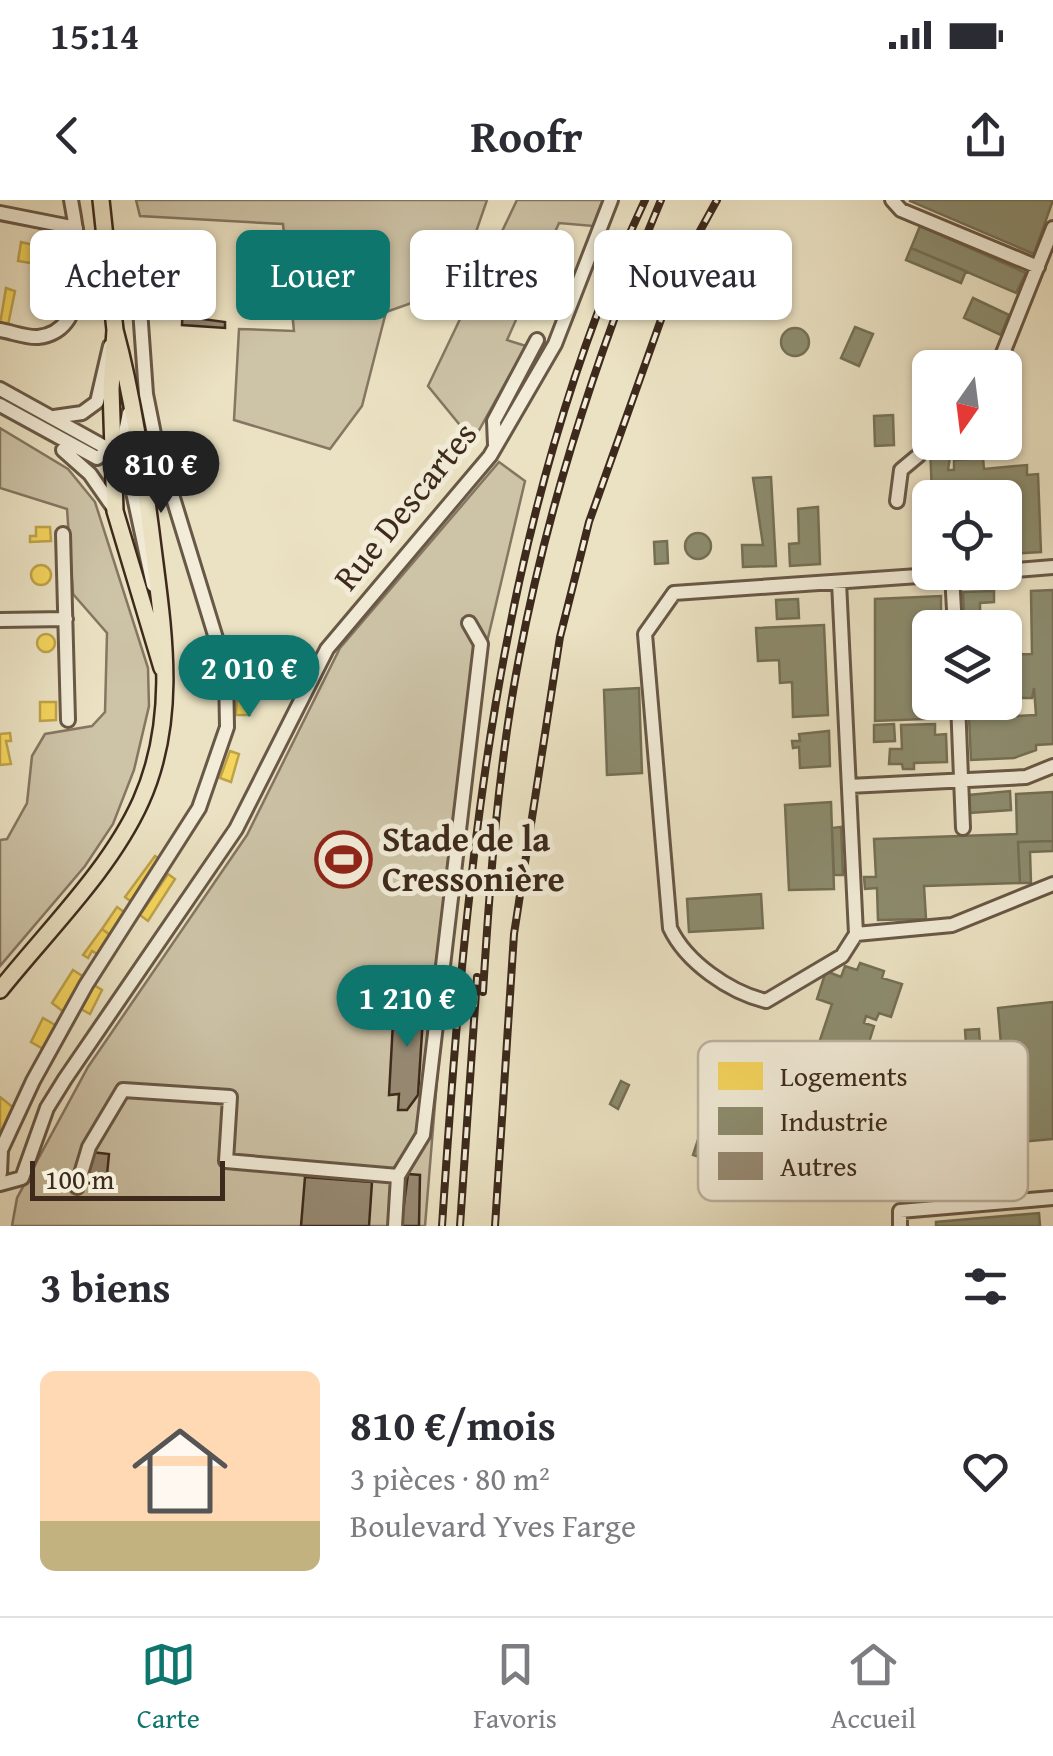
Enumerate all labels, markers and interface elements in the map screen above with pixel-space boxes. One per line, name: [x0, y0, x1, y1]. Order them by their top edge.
text: 15:14: [50, 7, 140, 63]
text: Roofr: [470, 103, 583, 168]
icon: back: [40, 108, 95, 163]
icon: share: [958, 108, 1013, 163]
chip: Acheter: [30, 230, 216, 320]
chip: Louer: [236, 230, 390, 320]
chip: Filtres: [410, 230, 574, 320]
chip: Nouveau: [594, 230, 792, 320]
north arrow: [912, 350, 1022, 460]
map controls: [912, 350, 1022, 720]
street label: Rue Descartes: [321, 410, 489, 601]
pin: 810 €: [91, 431, 231, 516]
text: 810 €: [124, 440, 198, 487]
button: locate: [912, 480, 1022, 590]
button: layers: [912, 610, 1022, 720]
pin: 2 010 €: [157, 635, 341, 720]
text: 2 010 €: [201, 644, 297, 691]
place label: Stade de la Cressonière: [382, 813, 565, 904]
sports icon: Stade de la Cressonière: [313, 829, 373, 889]
pin: 1 210 €: [315, 965, 499, 1050]
text: 1 210 €: [359, 974, 455, 1021]
legend: [698, 1041, 1028, 1201]
text: Logements: [780, 1055, 908, 1096]
text: Industrie: [780, 1100, 888, 1141]
text: Autres: [780, 1145, 857, 1186]
scale bar: [30, 1156, 225, 1200]
text: 100 m: [45, 1158, 114, 1199]
text: 3 biens: [40, 1256, 171, 1317]
icon: filters: [958, 1259, 1013, 1314]
text: 810 €/mois: [350, 1394, 556, 1455]
icon: home: [120, 1411, 240, 1531]
icon: heart: [958, 1444, 1013, 1499]
text: 3 pièces · 80 m²: [350, 1455, 550, 1502]
text: Boulevard Yves Farge: [350, 1502, 636, 1549]
tab: Carte: [137, 1637, 200, 1738]
tab: Favoris: [473, 1637, 557, 1738]
tab: Accueil: [830, 1637, 916, 1738]

